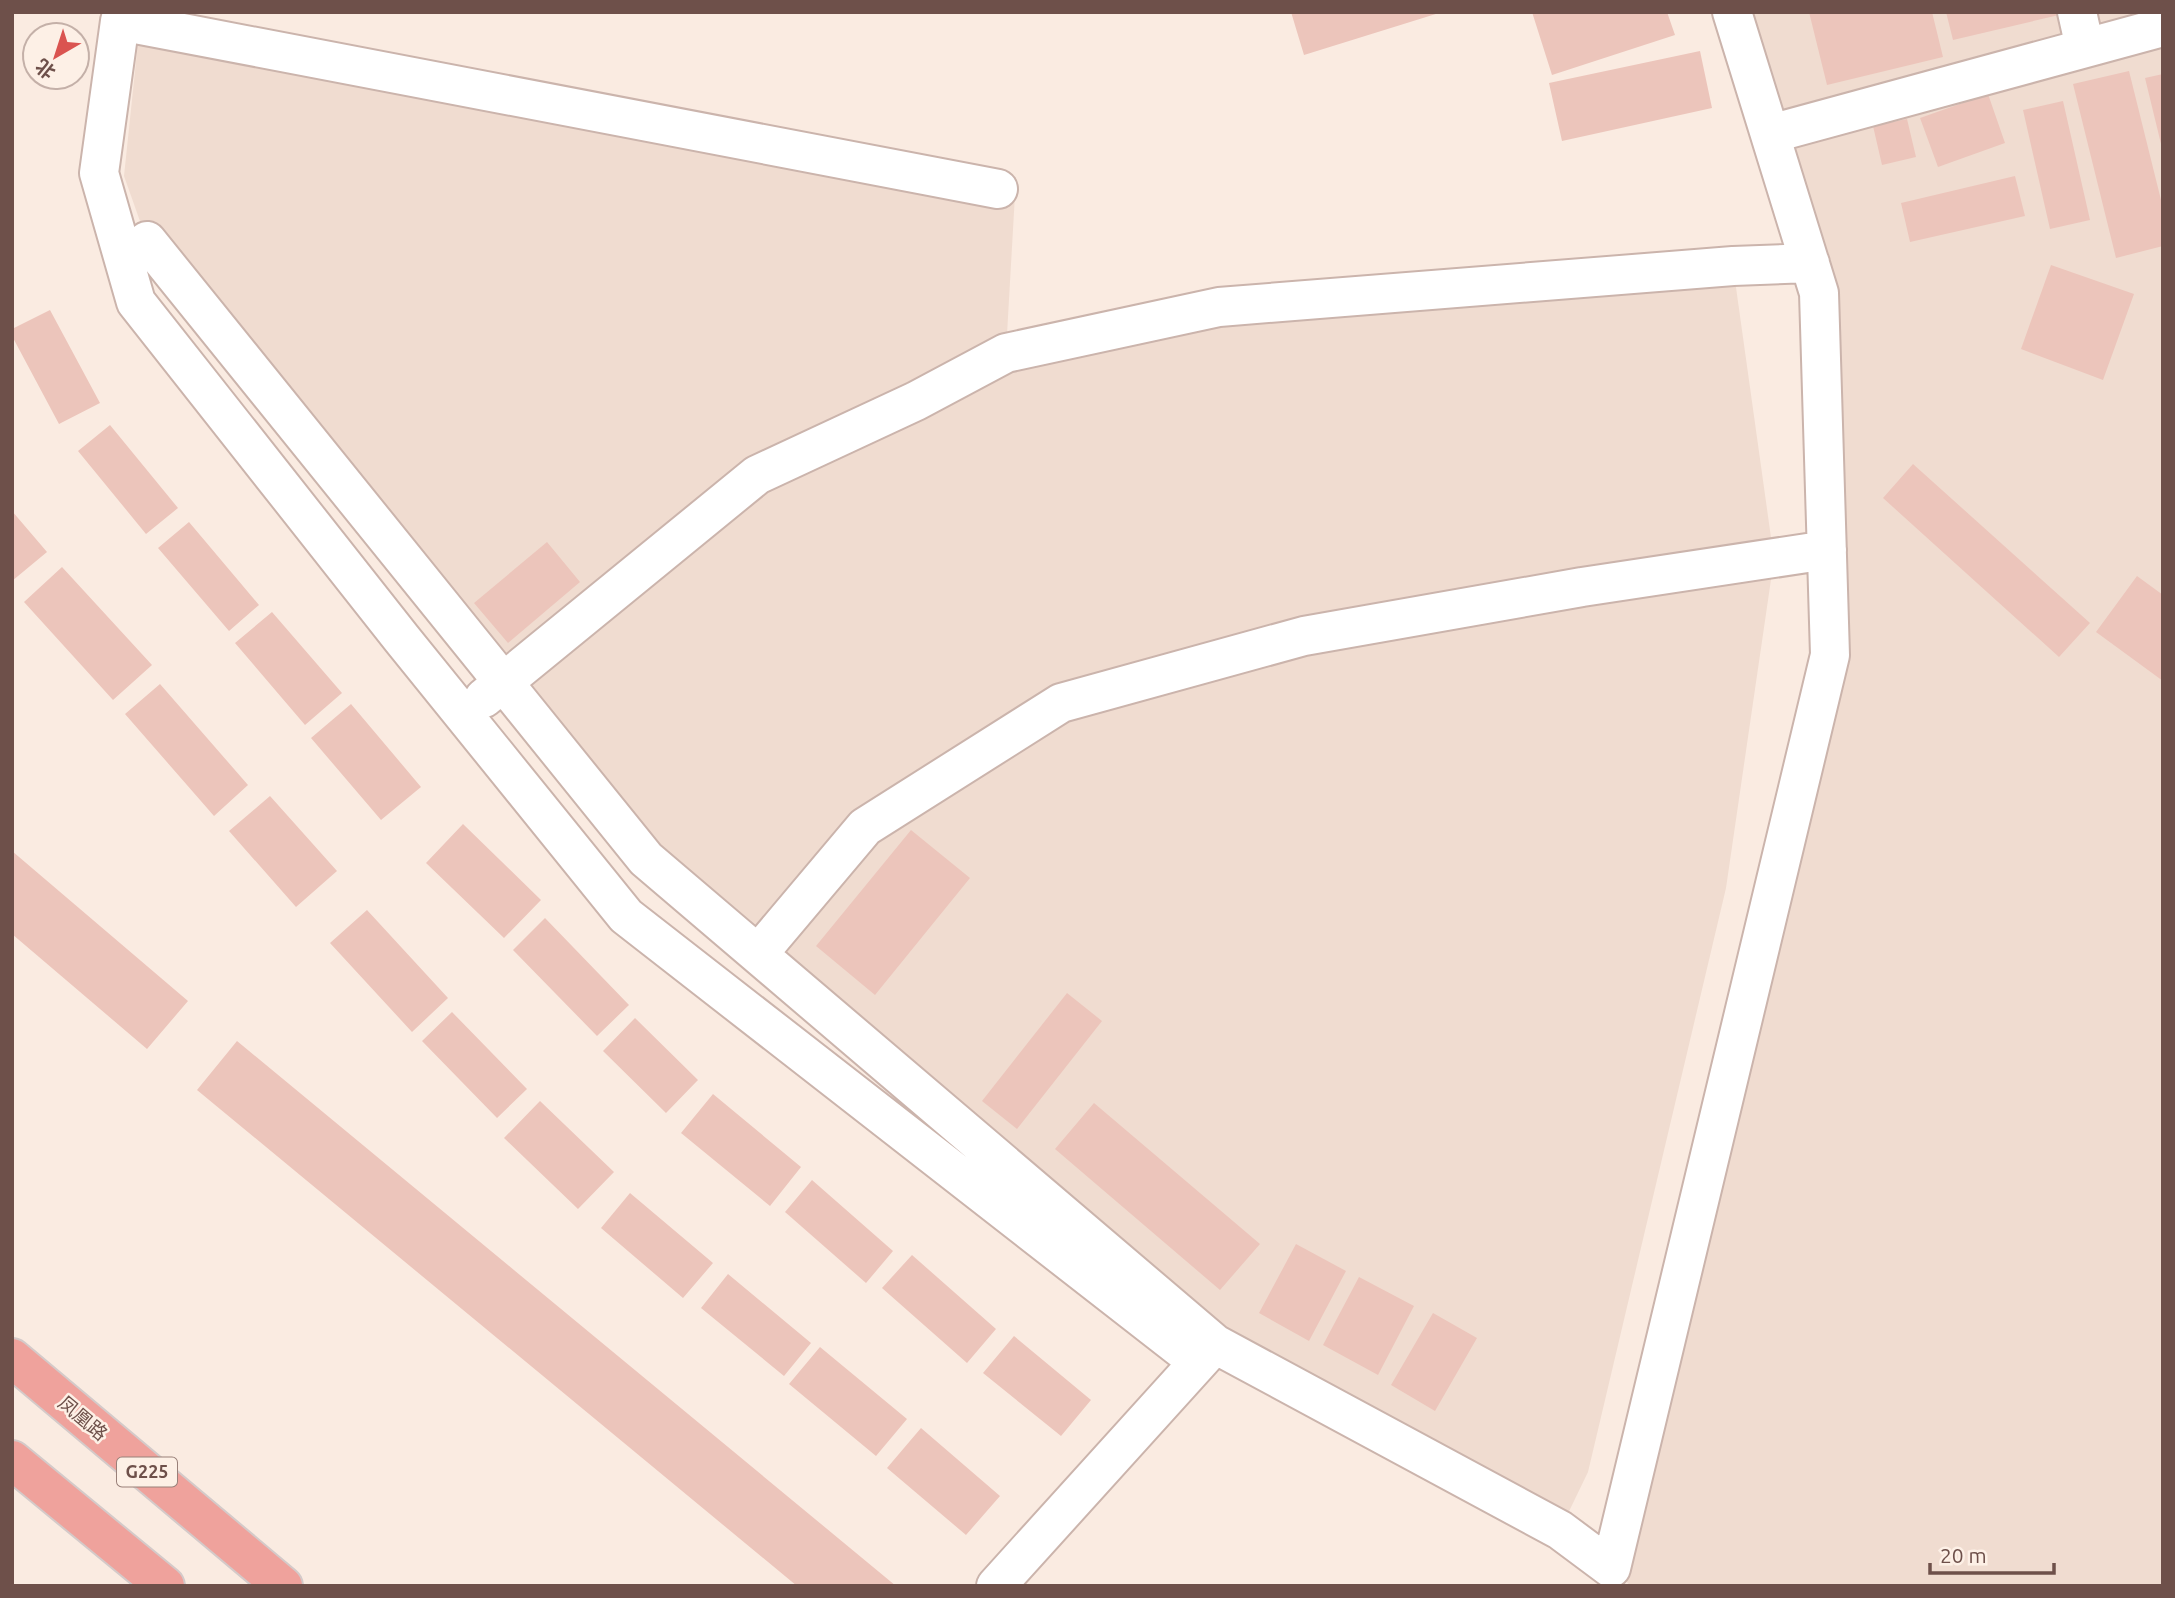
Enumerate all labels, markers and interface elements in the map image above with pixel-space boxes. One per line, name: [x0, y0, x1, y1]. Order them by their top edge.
north arrow: [21, 21, 91, 91]
text: 北: [31, 55, 60, 84]
street label: 凤凰路: [54, 1391, 112, 1445]
road number: G225: [117, 1457, 177, 1486]
scale bar: [1930, 1532, 2054, 1576]
text: 20 m: [1940, 1543, 1987, 1567]

